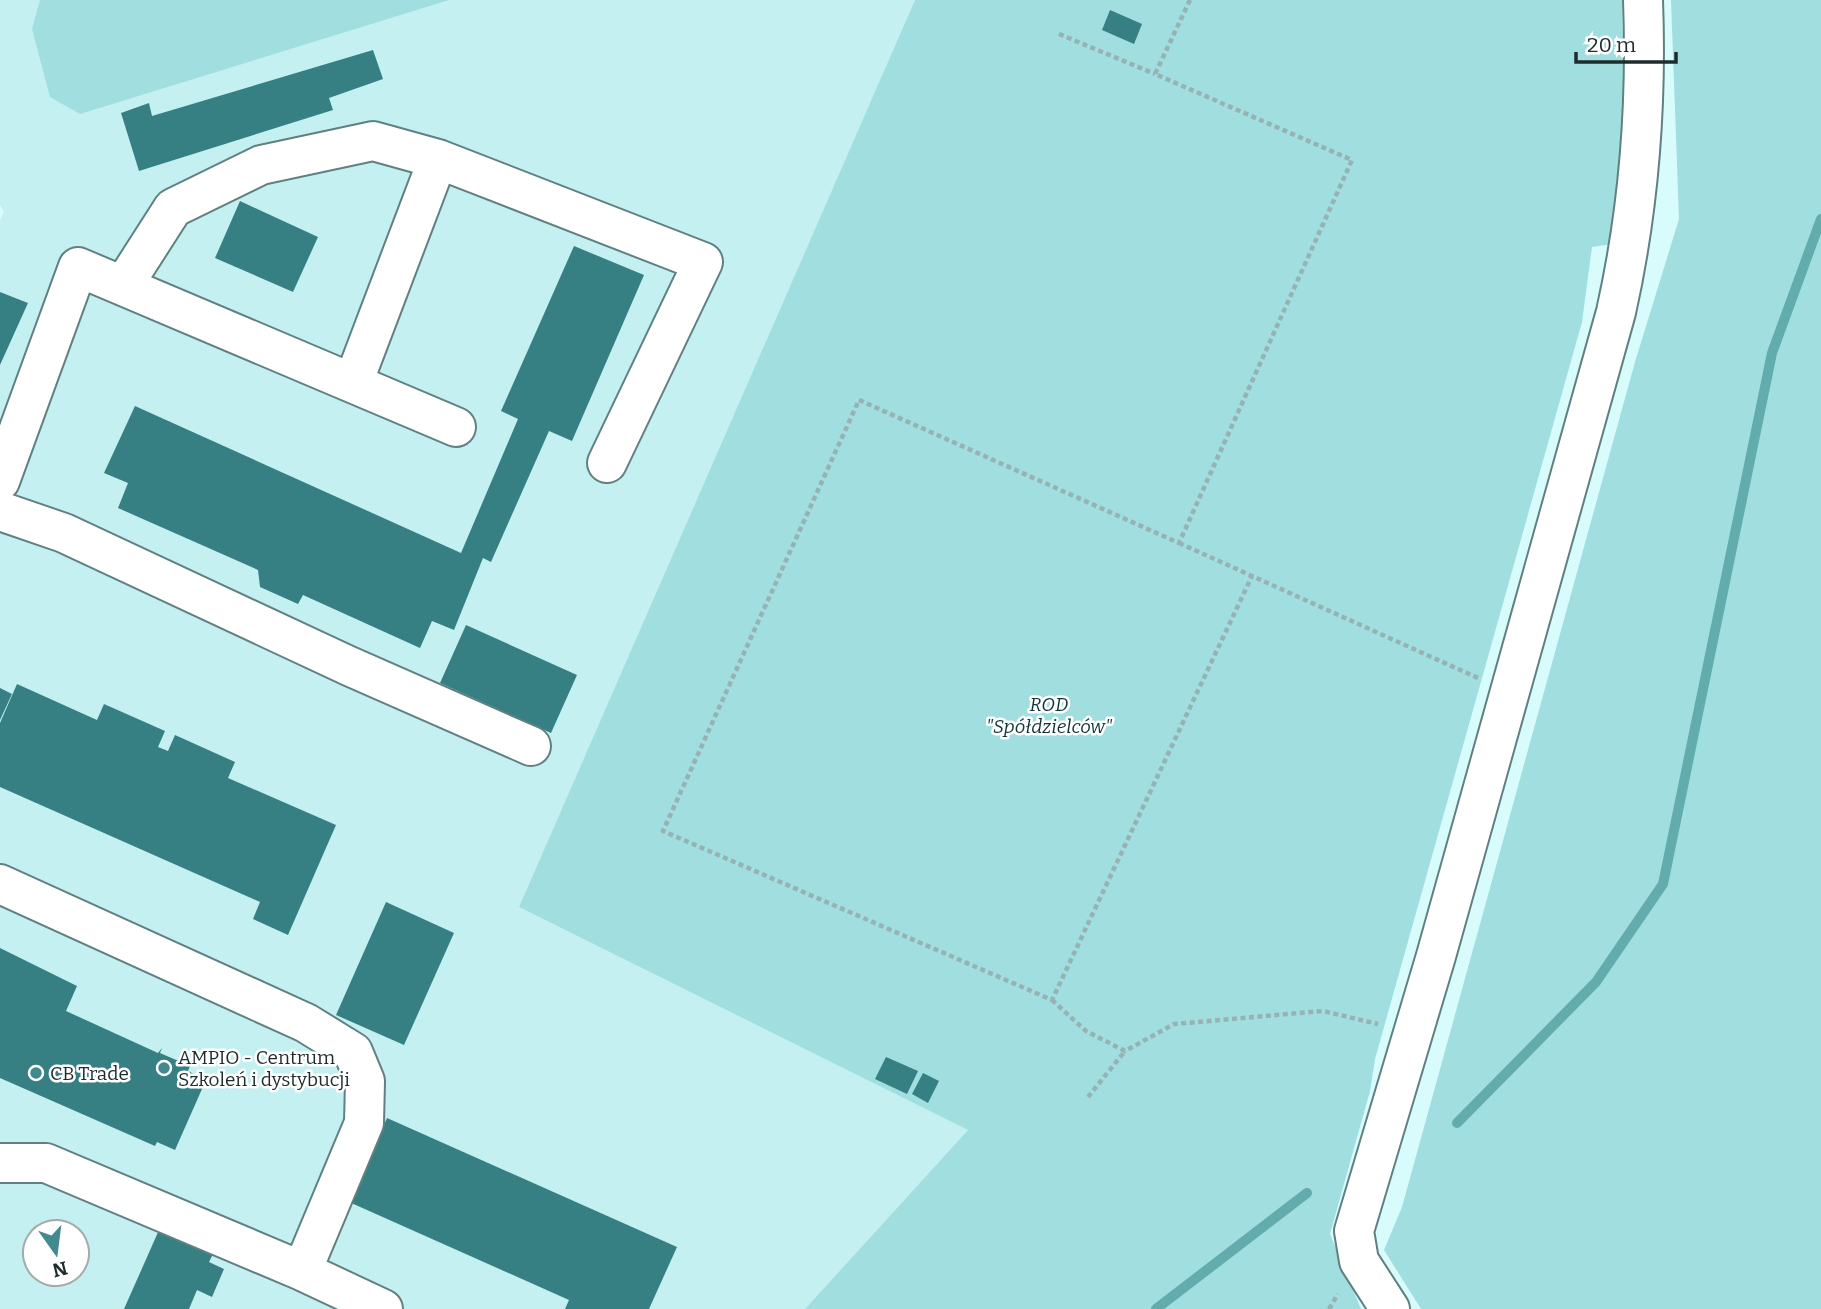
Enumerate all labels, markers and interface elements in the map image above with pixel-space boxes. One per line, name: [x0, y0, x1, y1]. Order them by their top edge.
scale bar: [1576, 21, 1676, 65]
text: 20 m: [1587, 32, 1636, 58]
park label: ROD "Spółdzielców": [986, 693, 1113, 738]
place label: AMPIO - Centrum Szkoleń i dystybucji: [178, 1046, 350, 1091]
marker: AMPIO - Centrum Szkoleń i dystybucji: [156, 1060, 172, 1076]
place label: CB Trade: [50, 1062, 129, 1085]
marker: CB Trade: [28, 1065, 44, 1081]
north arrow: [21, 1218, 91, 1288]
text: N: [50, 1256, 70, 1282]

